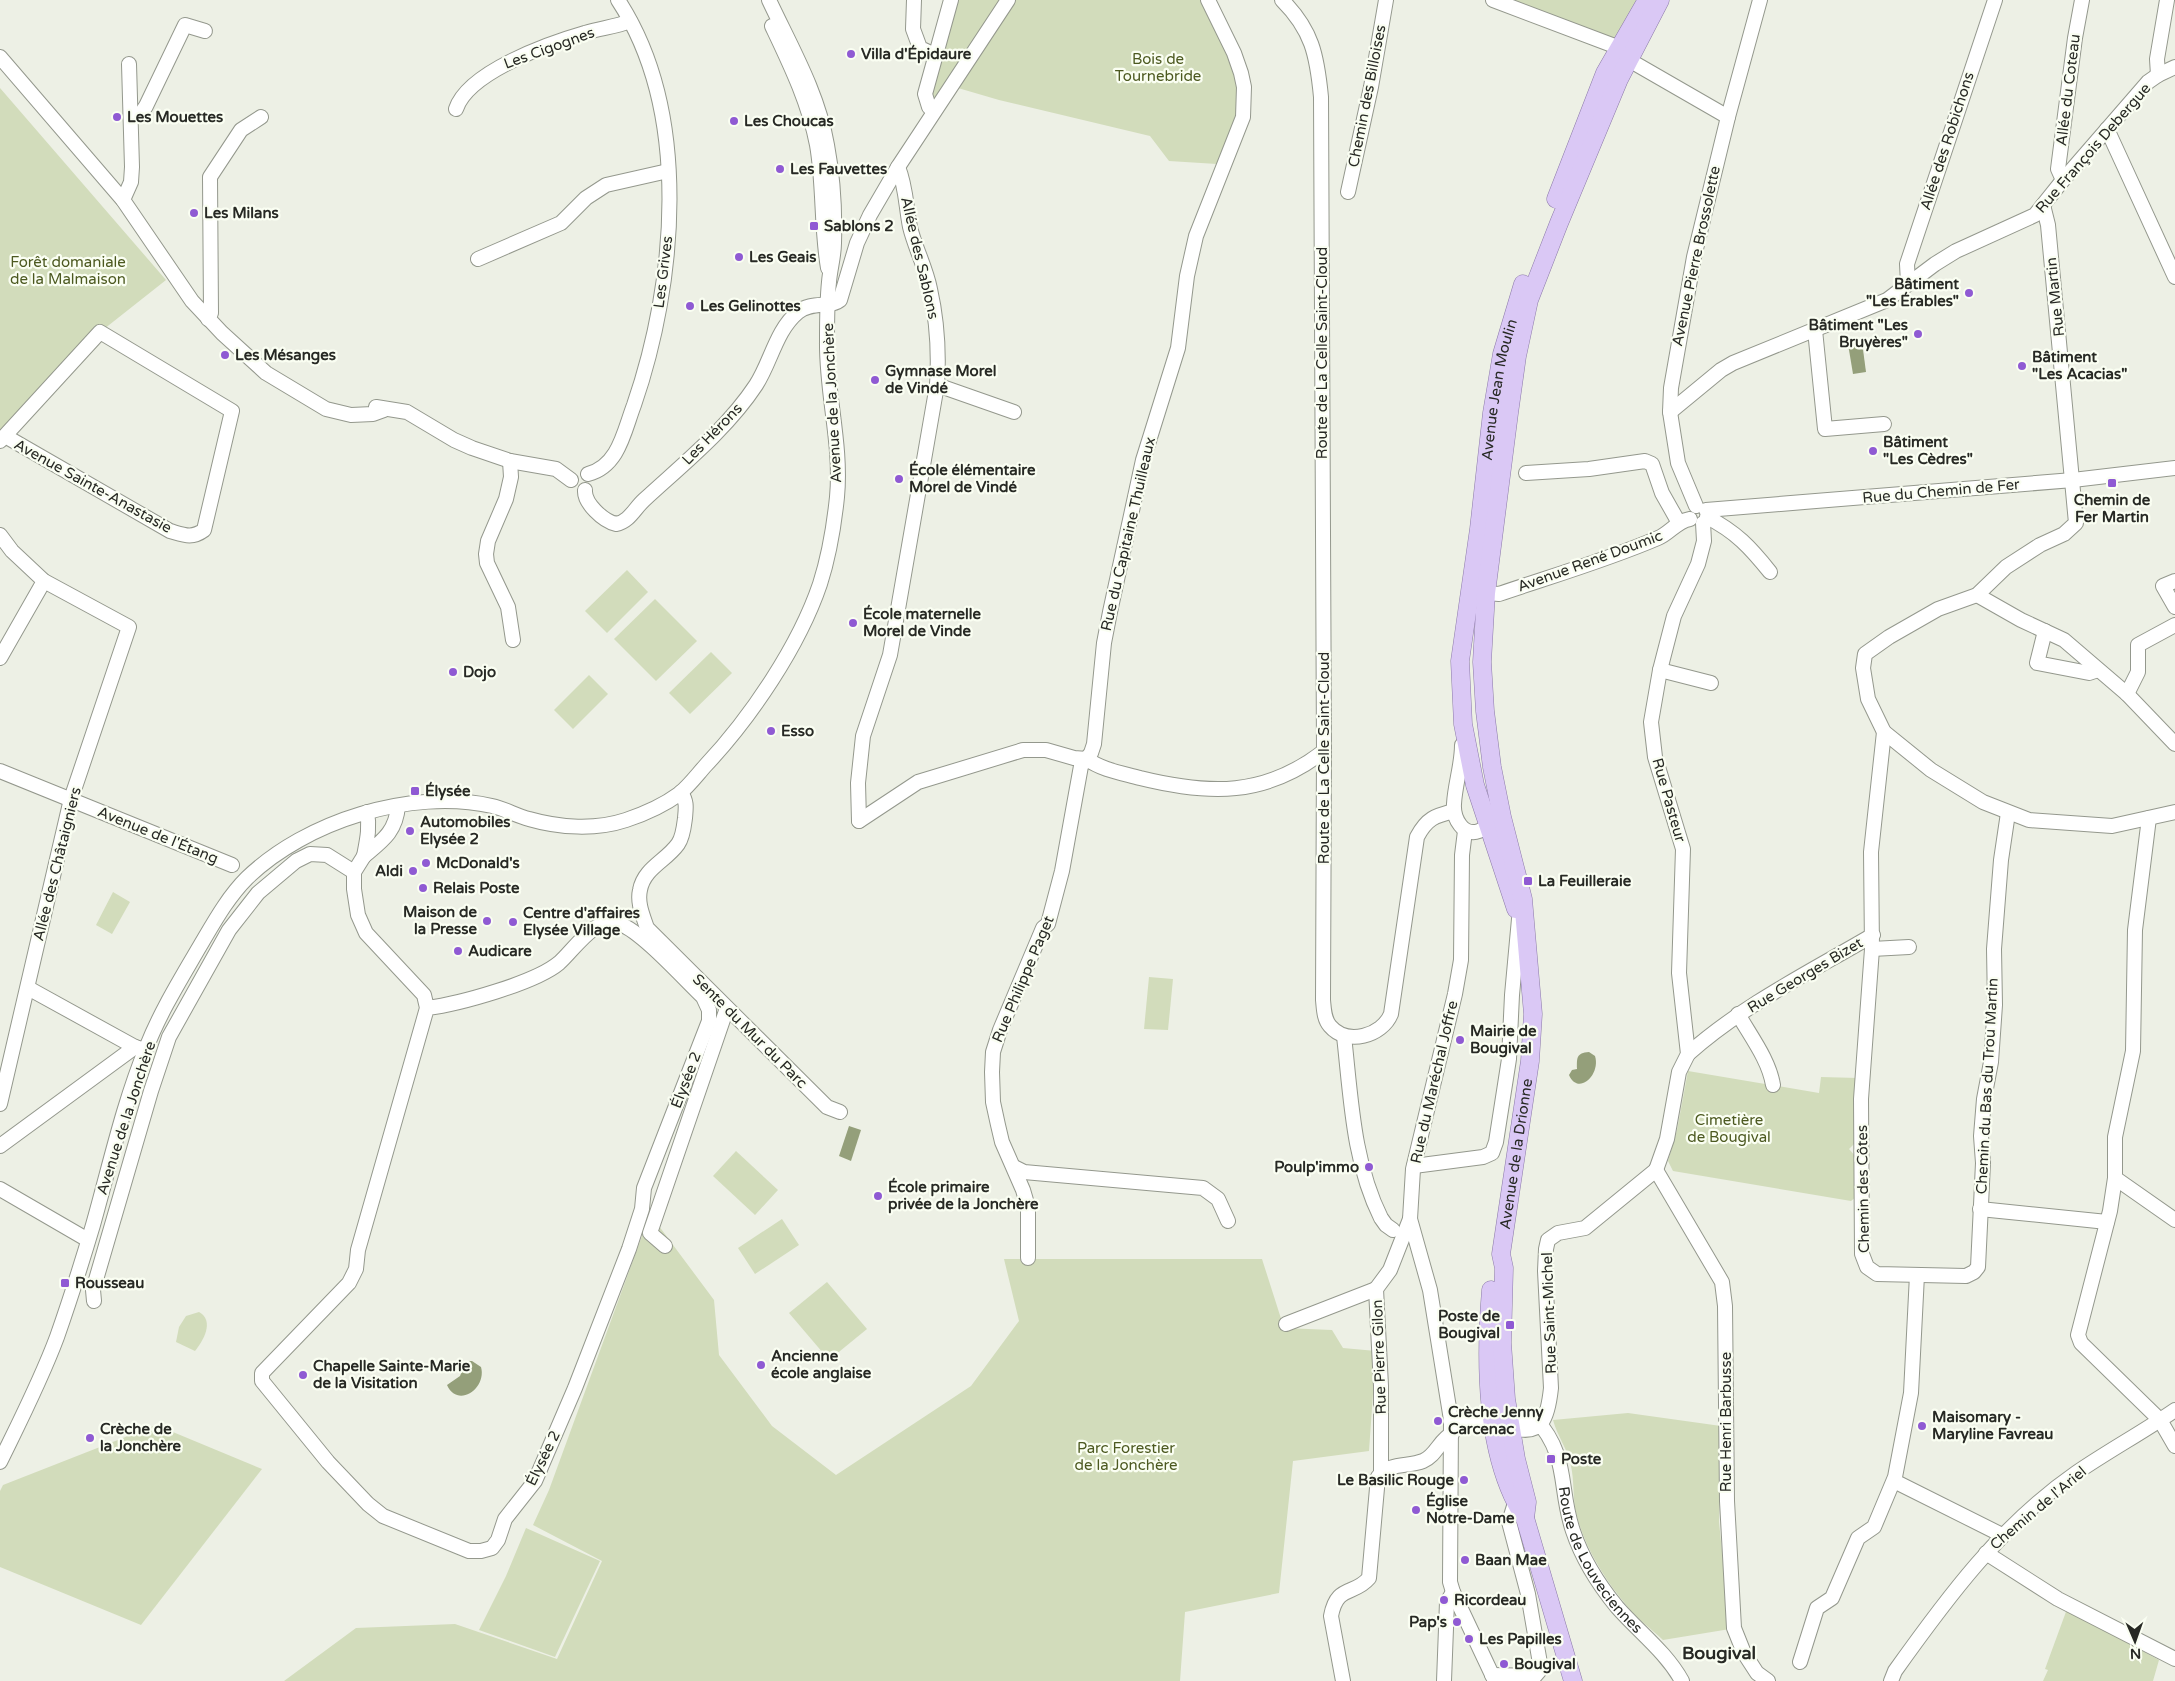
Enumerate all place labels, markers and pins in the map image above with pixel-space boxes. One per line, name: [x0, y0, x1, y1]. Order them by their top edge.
place label: Villa d'Épidaure: [861, 44, 972, 64]
marker: Villa d'Épidaure: [845, 48, 857, 60]
place label: Les Mouettes: [127, 108, 223, 126]
marker: Les Mouettes: [111, 111, 123, 123]
place label: Les Choucas: [744, 112, 834, 130]
marker: Les Choucas: [728, 115, 740, 127]
place label: Les Fauvettes: [790, 160, 887, 178]
marker: Les Fauvettes: [774, 163, 786, 175]
place label: Les Milans: [204, 204, 279, 222]
marker: Les Milans: [188, 207, 200, 219]
place label: Sablons 2: [824, 217, 894, 235]
marker: Sablons 2: [808, 220, 820, 232]
place label: Les Geais: [749, 248, 816, 266]
marker: Les Geais: [733, 251, 745, 263]
place label: Bâtiment "Les Érables": [1866, 275, 1959, 310]
marker: Bâtiment "Les Érables": [1963, 287, 1975, 299]
place label: Les Gelinottes: [700, 297, 801, 315]
marker: Les Gelinottes: [684, 300, 696, 312]
place label: Bâtiment "Les Bruyères": [1809, 316, 1908, 352]
marker: Bâtiment "Les Bruyères": [1912, 328, 1924, 340]
place label: Les Mésanges: [235, 346, 336, 365]
place label: Bâtiment "Les Acacias": [2032, 348, 2127, 383]
marker: Les Mésanges: [219, 349, 231, 361]
marker: Bâtiment "Les Acacias": [2016, 360, 2028, 372]
place label: Gymnase Morel de Vindé: [885, 362, 996, 397]
marker: Gymnase Morel de Vindé: [869, 374, 881, 386]
place label: Bâtiment "Les Cèdres": [1883, 433, 1973, 468]
marker: Bâtiment "Les Cèdres": [1867, 445, 1879, 457]
place label: École élémentaire Morel de Vindé: [909, 460, 1036, 496]
marker: École élémentaire Morel de Vindé: [893, 473, 905, 485]
marker: Chemin de Fer Martin: [2106, 477, 2118, 489]
place label: Chemin de Fer Martin: [2074, 491, 2151, 526]
place label: École maternelle Morel de Vinde: [863, 604, 982, 640]
marker: École maternelle Morel de Vinde: [847, 617, 859, 629]
place label: Dojo: [463, 663, 496, 682]
marker: Dojo: [447, 666, 459, 678]
place label: Esso: [781, 722, 814, 740]
marker: Esso: [765, 725, 777, 737]
place label: Élysée: [425, 781, 471, 801]
marker: Élysée: [409, 785, 421, 797]
place label: Automobiles Elysée 2: [420, 813, 510, 849]
marker: Automobiles Elysée 2: [404, 825, 416, 837]
place label: McDonald's: [436, 854, 520, 872]
marker: McDonald's: [420, 857, 432, 869]
place label: Aldi: [375, 862, 403, 880]
marker: Aldi: [407, 865, 419, 877]
place label: La Feuilleraie: [1538, 872, 1632, 890]
marker: La Feuilleraie: [1522, 875, 1534, 887]
place label: Relais Poste: [433, 879, 520, 897]
marker: Relais Poste: [417, 882, 429, 894]
place label: Maison de la Presse: [403, 903, 478, 938]
place label: Centre d'affaires Elysée Village: [523, 904, 640, 940]
marker: Maison de la Presse: [481, 915, 493, 927]
marker: Centre d'affaires Elysée Village: [507, 916, 519, 928]
place label: Audicare: [468, 942, 532, 960]
marker: Audicare: [452, 945, 464, 957]
place label: Mairie de Bougival: [1470, 1022, 1537, 1058]
marker: Mairie de Bougival: [1454, 1034, 1466, 1046]
place label: Poulp'immo: [1274, 1158, 1359, 1177]
marker: Poulp'immo: [1363, 1161, 1375, 1173]
place label: École primaire privée de la Jonchère: [888, 1177, 1039, 1214]
marker: École primaire privée de la Jonchère: [872, 1190, 884, 1202]
place label: Rousseau: [75, 1274, 144, 1292]
marker: Rousseau: [59, 1277, 71, 1289]
place label: Poste de Bougival: [1438, 1307, 1501, 1343]
marker: Poste de Bougival: [1504, 1319, 1516, 1331]
place label: Ancienne école anglaise: [771, 1347, 872, 1383]
place label: Chapelle Sainte-Marie de la Visitation: [313, 1357, 471, 1392]
marker: Ancienne école anglaise: [755, 1359, 767, 1371]
marker: Chapelle Sainte-Marie de la Visitation: [297, 1369, 309, 1381]
place label: Crèche Jenny Carcenac: [1448, 1403, 1544, 1438]
place label: Maisomary - Maryline Favreau: [1932, 1408, 2053, 1444]
marker: Crèche Jenny Carcenac: [1432, 1415, 1444, 1427]
place label: Crèche de la Jonchère: [100, 1420, 181, 1455]
marker: Maisomary - Maryline Favreau: [1916, 1420, 1928, 1432]
marker: Crèche de la Jonchère: [84, 1432, 96, 1444]
place label: Poste: [1561, 1450, 1602, 1468]
marker: Poste: [1545, 1453, 1557, 1465]
place label: Le Basilic Rouge: [1337, 1471, 1455, 1490]
marker: Le Basilic Rouge: [1458, 1474, 1470, 1486]
place label: Église Notre-Dame: [1426, 1491, 1515, 1527]
marker: Église Notre-Dame: [1410, 1504, 1422, 1516]
place label: Baan Mae: [1475, 1551, 1547, 1569]
marker: Baan Mae: [1459, 1554, 1471, 1566]
place label: Ricordeau: [1454, 1591, 1526, 1609]
marker: Ricordeau: [1438, 1594, 1450, 1606]
place label: Pap's: [1409, 1613, 1447, 1632]
marker: Pap's: [1451, 1616, 1463, 1628]
place label: Les Papilles: [1479, 1630, 1562, 1649]
marker: Les Papilles: [1463, 1633, 1475, 1645]
place label: Bougival: [1514, 1655, 1576, 1674]
marker: Bougival: [1498, 1658, 1510, 1670]

